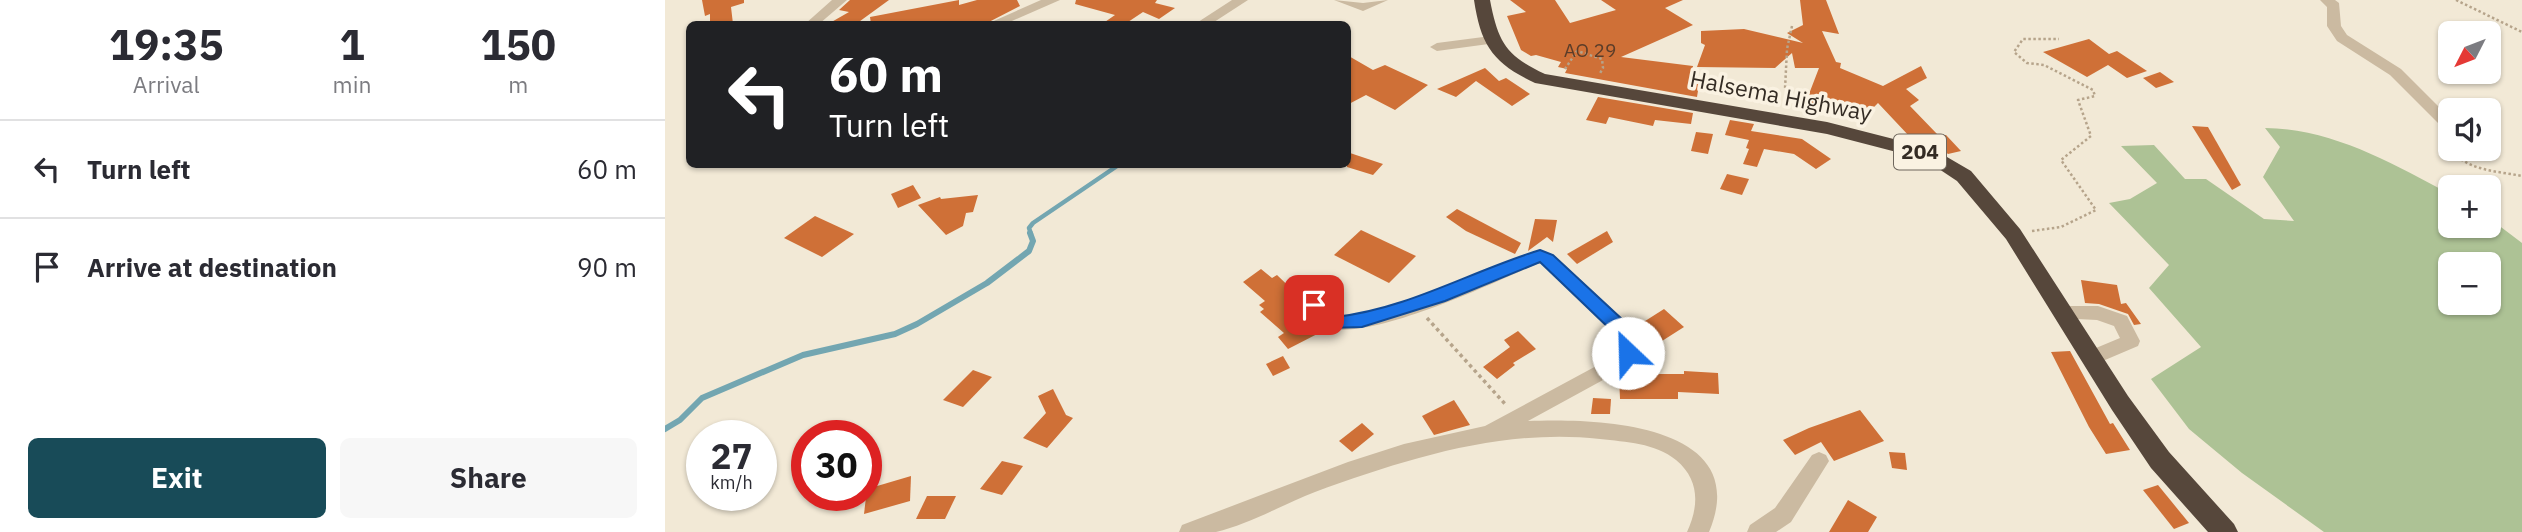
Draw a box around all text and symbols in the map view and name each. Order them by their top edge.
text: 19:35 [109,17,224,72]
text: 1 [339,17,365,72]
text: 150 [480,17,556,72]
north arrow [2438,21,2501,84]
map controls [2438,21,2501,315]
house number: AO 29 [1564,38,1616,62]
text: 60 m [829,42,943,105]
icon: left [714,49,805,140]
street label: Halsema Highway [1688,63,1875,127]
text: Arrival [133,69,200,99]
text: min [333,69,371,99]
text: m [508,69,528,99]
button: sound [2438,98,2501,161]
text: Turn left [829,104,949,146]
road number: 204 [1894,134,1946,170]
icon: left [28,150,66,188]
text: Turn left [87,152,190,186]
text: 60 m [577,152,637,186]
button: + [2438,175,2501,238]
icon: arrive [28,248,66,286]
text: Arrive at destination [87,250,337,284]
text: 90 m [577,250,637,284]
button: − [2438,252,2501,315]
pin [1284,275,1344,335]
icon: arrive [1295,286,1333,324]
position arrow [1591,316,1665,390]
speed limit sign: 30 [791,420,882,511]
text: 27 [710,433,753,479]
button: Exit [28,438,326,518]
button: Share [340,438,637,518]
text: km/h [710,471,753,494]

